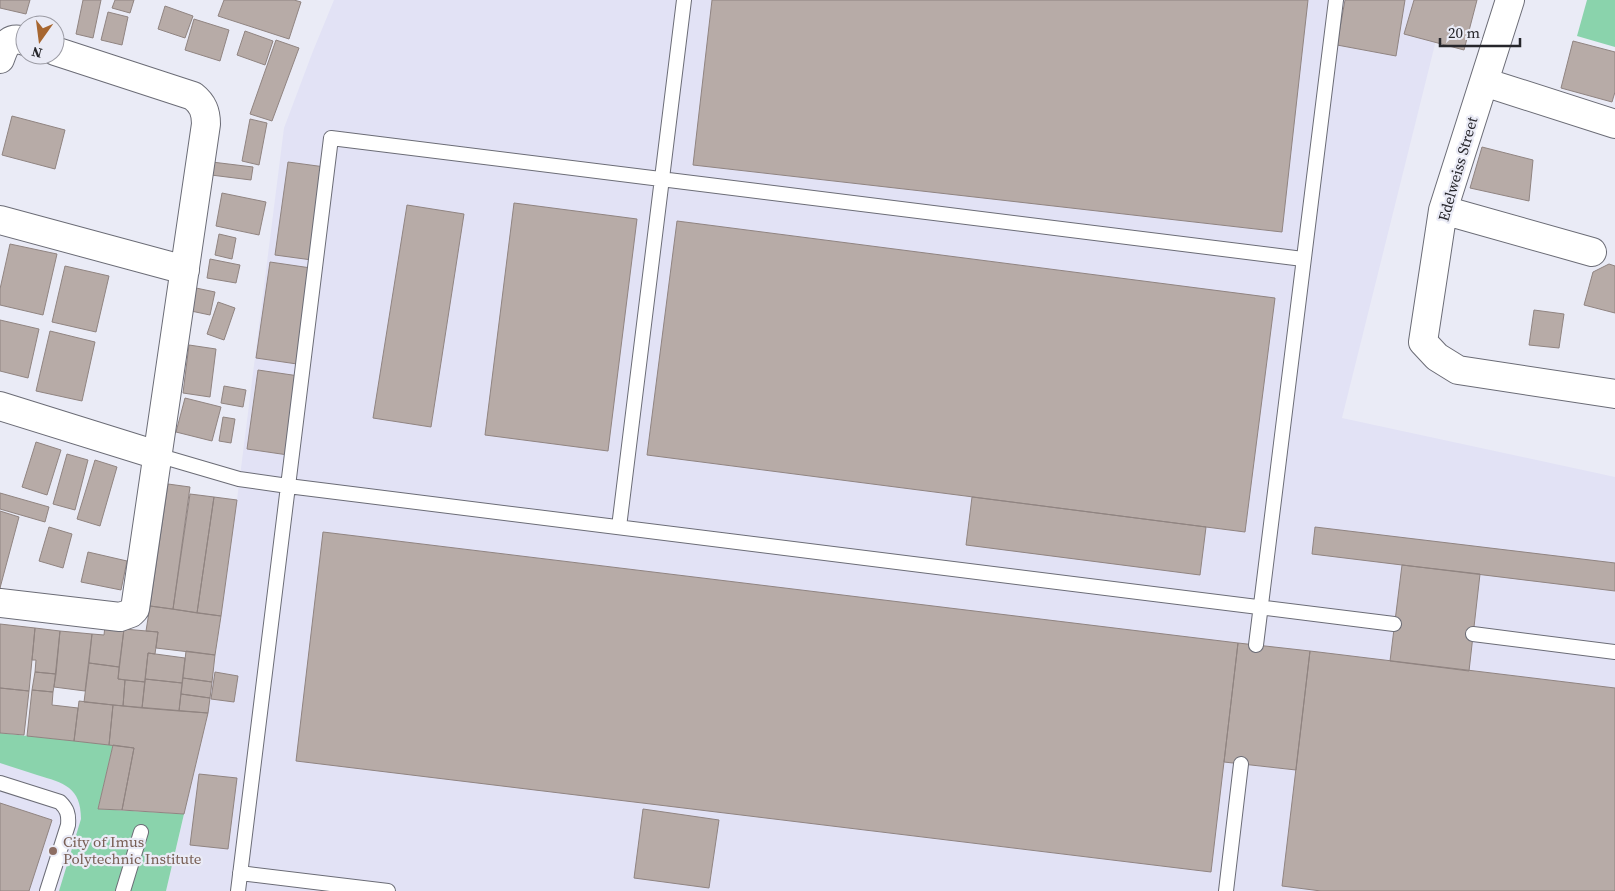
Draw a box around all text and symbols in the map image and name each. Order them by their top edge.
north arrow [15,15,65,65]
scale bar [1440,15,1520,47]
text: 20 m [1448,22,1480,43]
text: N [29,42,44,64]
street label: Edelweiss Street [1433,114,1483,224]
place label: City of Imus Polytechnic Institute [63,831,202,869]
marker: City of Imus Polytechnic Institute [47,845,59,857]

